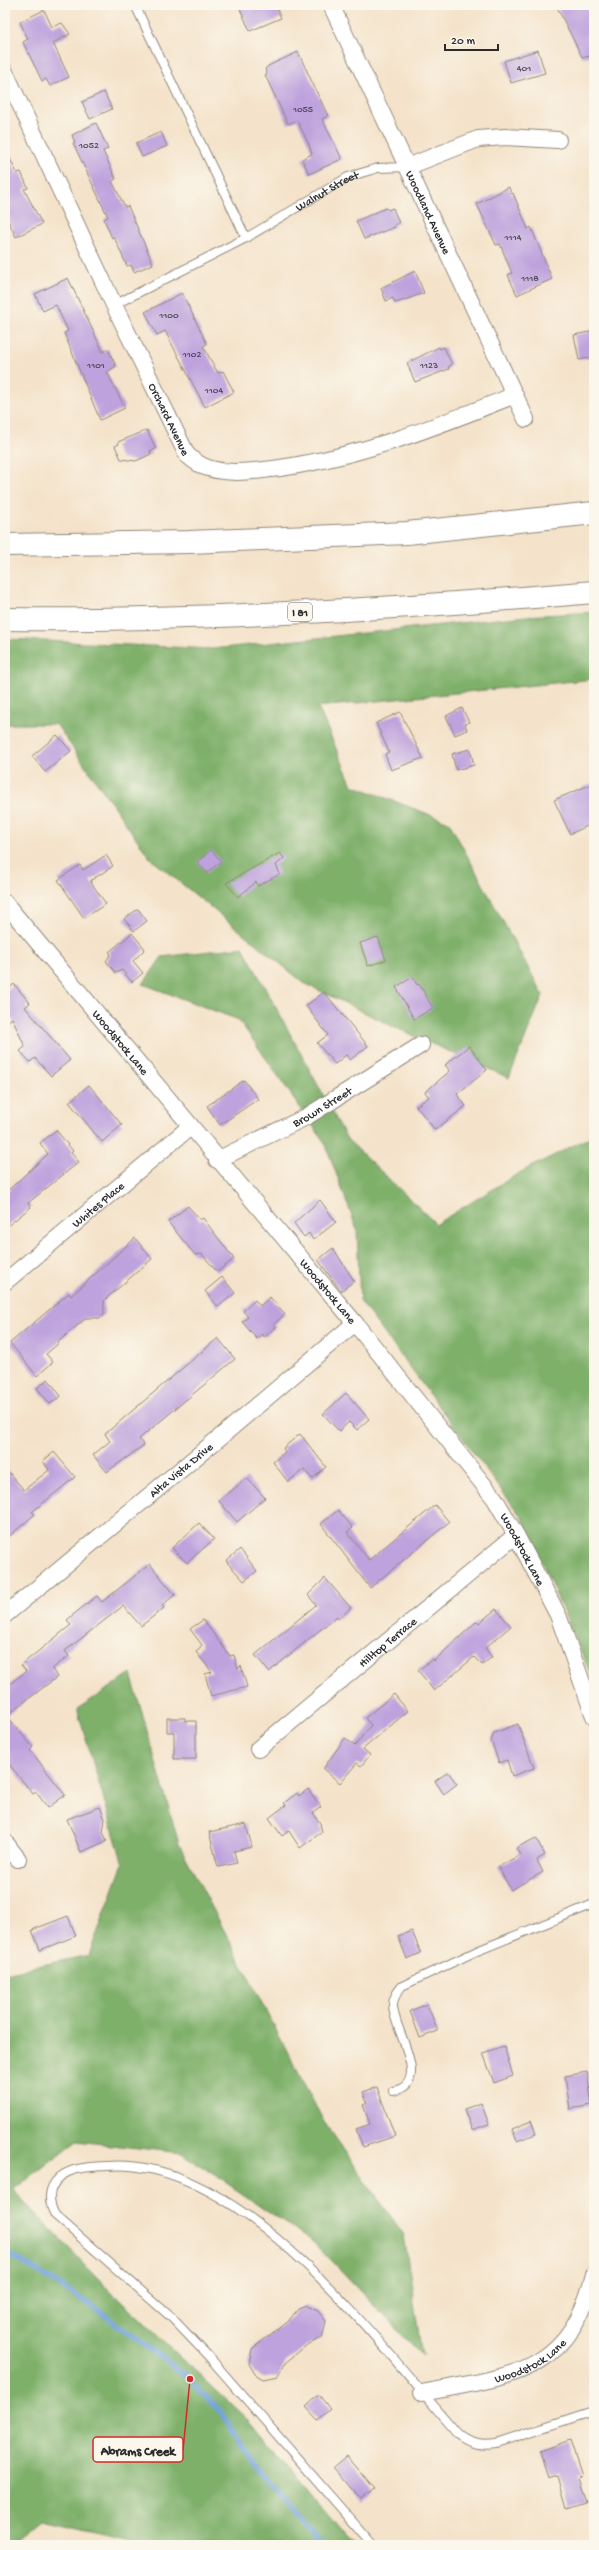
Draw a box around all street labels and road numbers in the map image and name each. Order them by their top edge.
street label: Walnut Street [294,169,362,216]
street label: Woodland Avenue [401,169,453,258]
street label: Orchard Avenue [144,381,192,459]
road number: I 81 [288,603,312,621]
street label: Woodstock Lane [88,1008,151,1079]
street label: Brown Street [290,1084,356,1132]
street label: Whites Place [70,1179,129,1232]
street label: Woodstock Lane [296,1257,358,1328]
street label: Alta Vista Drive [147,1440,217,1502]
street label: Woodstock Lane [496,1511,547,1589]
street label: Hilltop Terrace [357,1615,421,1671]
street label: Woodstock Lane [493,2336,571,2387]

